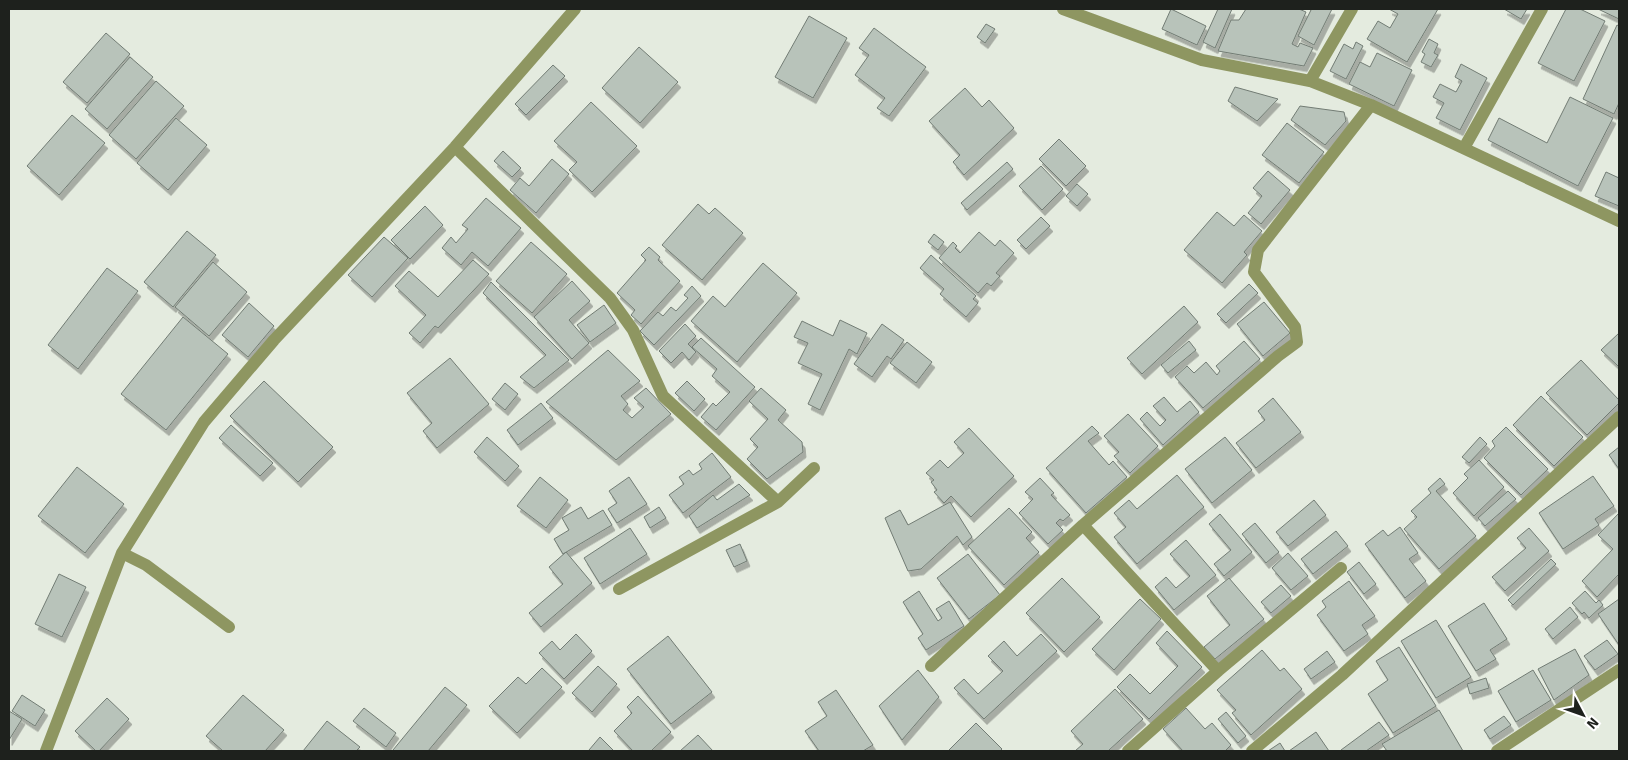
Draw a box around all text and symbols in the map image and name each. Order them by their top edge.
north arrow [1558,690,1608,740]
text: N [1583,714,1602,732]

